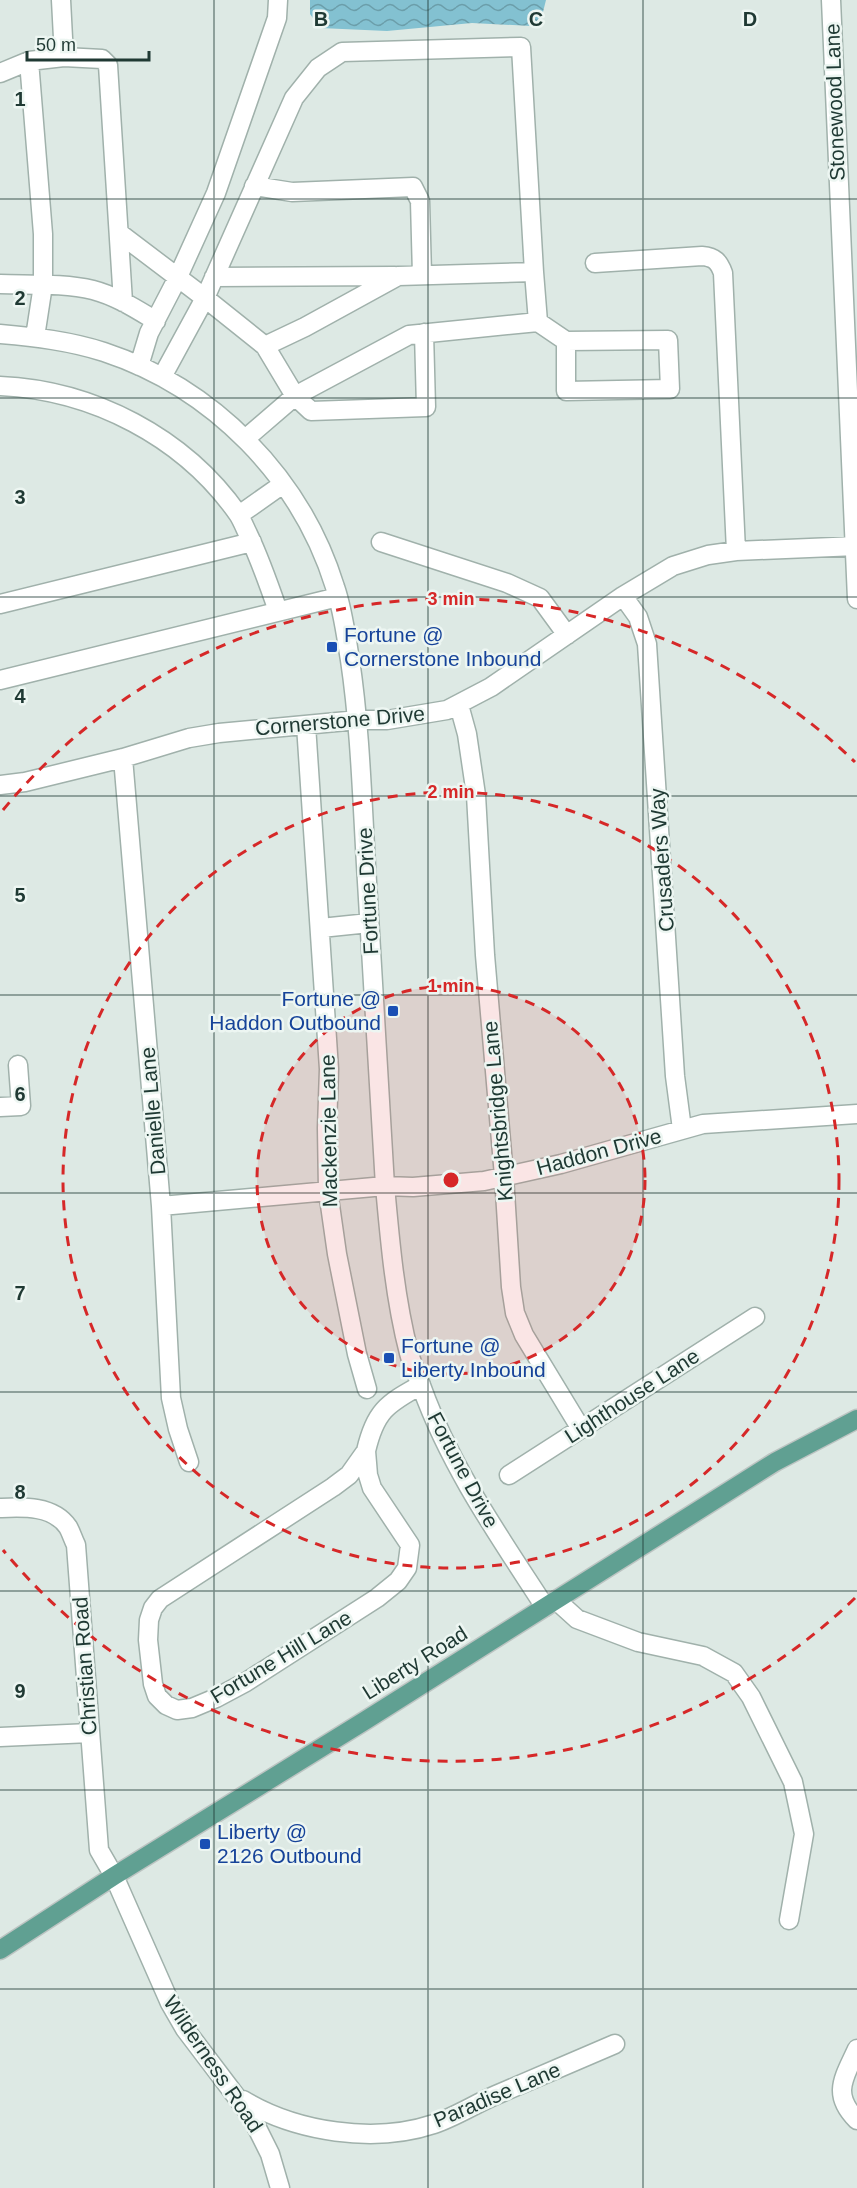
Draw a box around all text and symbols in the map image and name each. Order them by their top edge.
text: B [314,8,328,30]
text: C [529,8,543,30]
text: D [743,8,757,30]
street label: Stonewood Lane [820,23,849,181]
scale bar [27,24,148,62]
text: 50 m [36,35,76,55]
text: 1 [14,88,26,110]
text: 2 [14,287,26,309]
text: 3 [14,486,26,508]
text: 3 min [427,589,475,609]
place label: Fortune @ Cornerstone Inbound [344,623,541,670]
marker: Fortune @ Cornerstone Inbound [325,640,339,654]
text: 4 [14,685,26,707]
street label: Cornerstone Drive [254,702,426,739]
text: 2 min [427,782,475,802]
street label: Crusaders Way [645,787,678,933]
street label: Fortune Drive [353,827,382,955]
text: 5 [14,884,26,906]
text: 1 min [427,976,475,996]
place label: Fortune @ Haddon Outbound [209,987,381,1034]
marker: Fortune @ Haddon Outbound [386,1004,400,1018]
street label: Knightsbridge Lane [478,1020,517,1202]
street label: Danielle Lane [135,1046,170,1176]
street label: Mackenzie Lane [316,1054,341,1208]
text: 6 [14,1083,26,1105]
street label: Haddon Drive [534,1124,664,1179]
centre of rings [441,1170,461,1190]
text: 7 [14,1282,26,1304]
place label: Fortune @ Liberty Inbound [401,1334,546,1381]
street label: Lighthouse Lane [560,1344,703,1448]
marker: Fortune @ Liberty Inbound [382,1351,396,1365]
street label: Fortune Drive [423,1408,503,1531]
text: 8 [14,1481,26,1503]
street label: Christian Road [68,1596,101,1736]
street label: Fortune Hill Lane [206,1606,355,1708]
street label: Liberty Road [358,1621,471,1704]
text: 9 [14,1680,26,1702]
place label: Liberty @ 2126 Outbound [217,1820,362,1867]
marker: Liberty @ 2126 Outbound [198,1837,212,1851]
street label: Wilderness Road [159,1991,268,2136]
street label: Paradise Lane [430,2057,564,2132]

